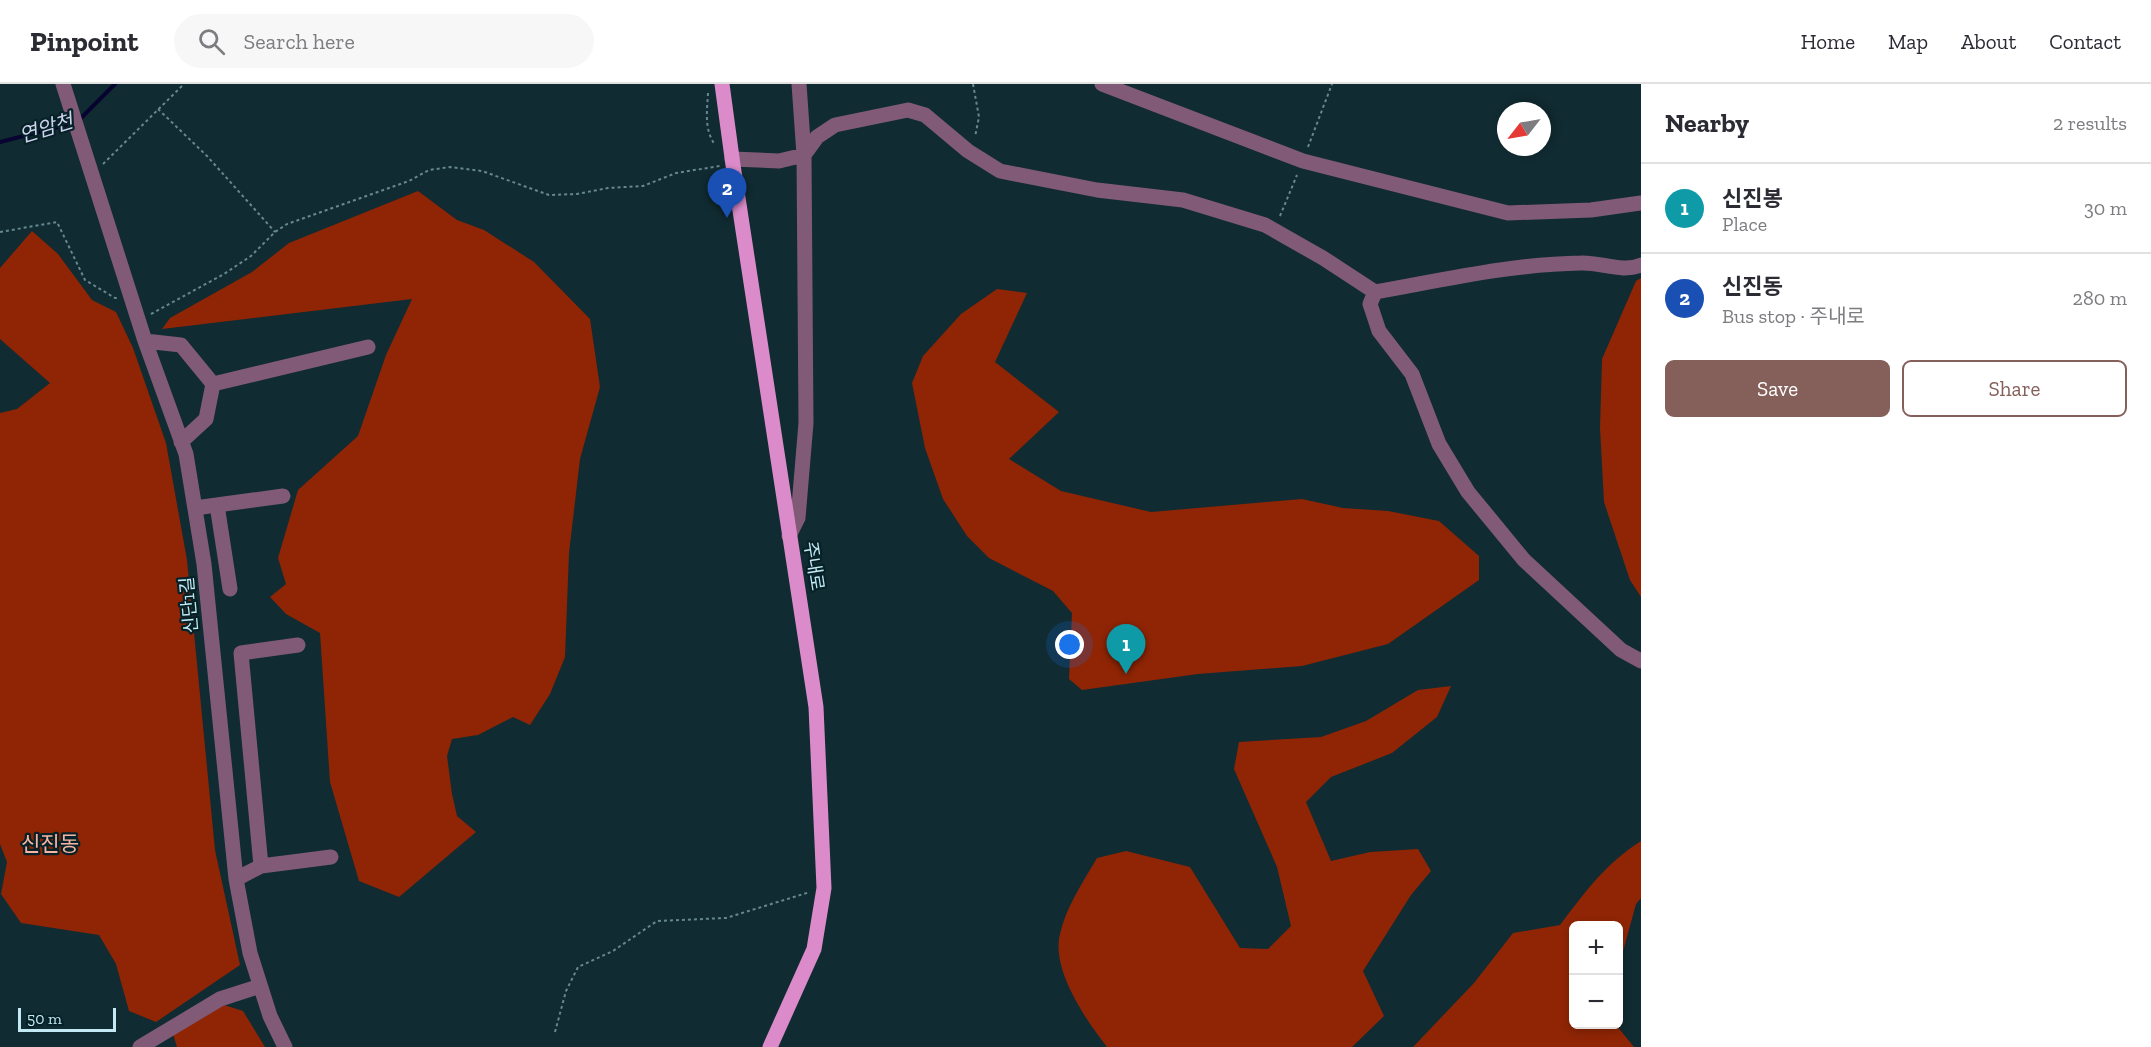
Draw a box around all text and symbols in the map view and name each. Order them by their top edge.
search box [174,14,594,68]
text: Pinpoint [30,25,138,58]
icon: search [195,25,228,58]
text: Search here [243,28,355,55]
text: Home [1801,29,1855,54]
text: Map [1888,29,1928,54]
text: About [1961,29,2016,54]
text: Contact [2049,29,2121,54]
north arrow [1497,102,1551,156]
text: Nearby [1665,107,1749,139]
water label: 연암천 [16,108,78,148]
text: 2 results [2053,111,2127,135]
pin: 2 [708,168,746,218]
text: 신진봉 [1722,185,1783,212]
text: 1 [1680,196,1689,220]
text: 30 m [2084,196,2127,220]
text: Place [1722,212,1767,236]
text: 신진동 [1722,273,1783,300]
text: 2 [1679,286,1690,310]
text: 280 m [2073,286,2127,310]
text: Bus stop · 주내로 [1722,304,1865,328]
button: Save [1665,360,1890,417]
button: Share [1902,360,2127,417]
street label: 주내로 [799,540,829,592]
street label: 신단1길 [176,576,202,634]
pin: 1 [1106,624,1146,674]
your location [1055,630,1084,659]
district label: 신진동 [21,831,79,856]
map controls [1569,921,1623,1029]
button: + [1569,921,1623,975]
button: − [1569,975,1623,1029]
scale bar [18,1005,116,1032]
text: 50 m [27,1009,62,1028]

